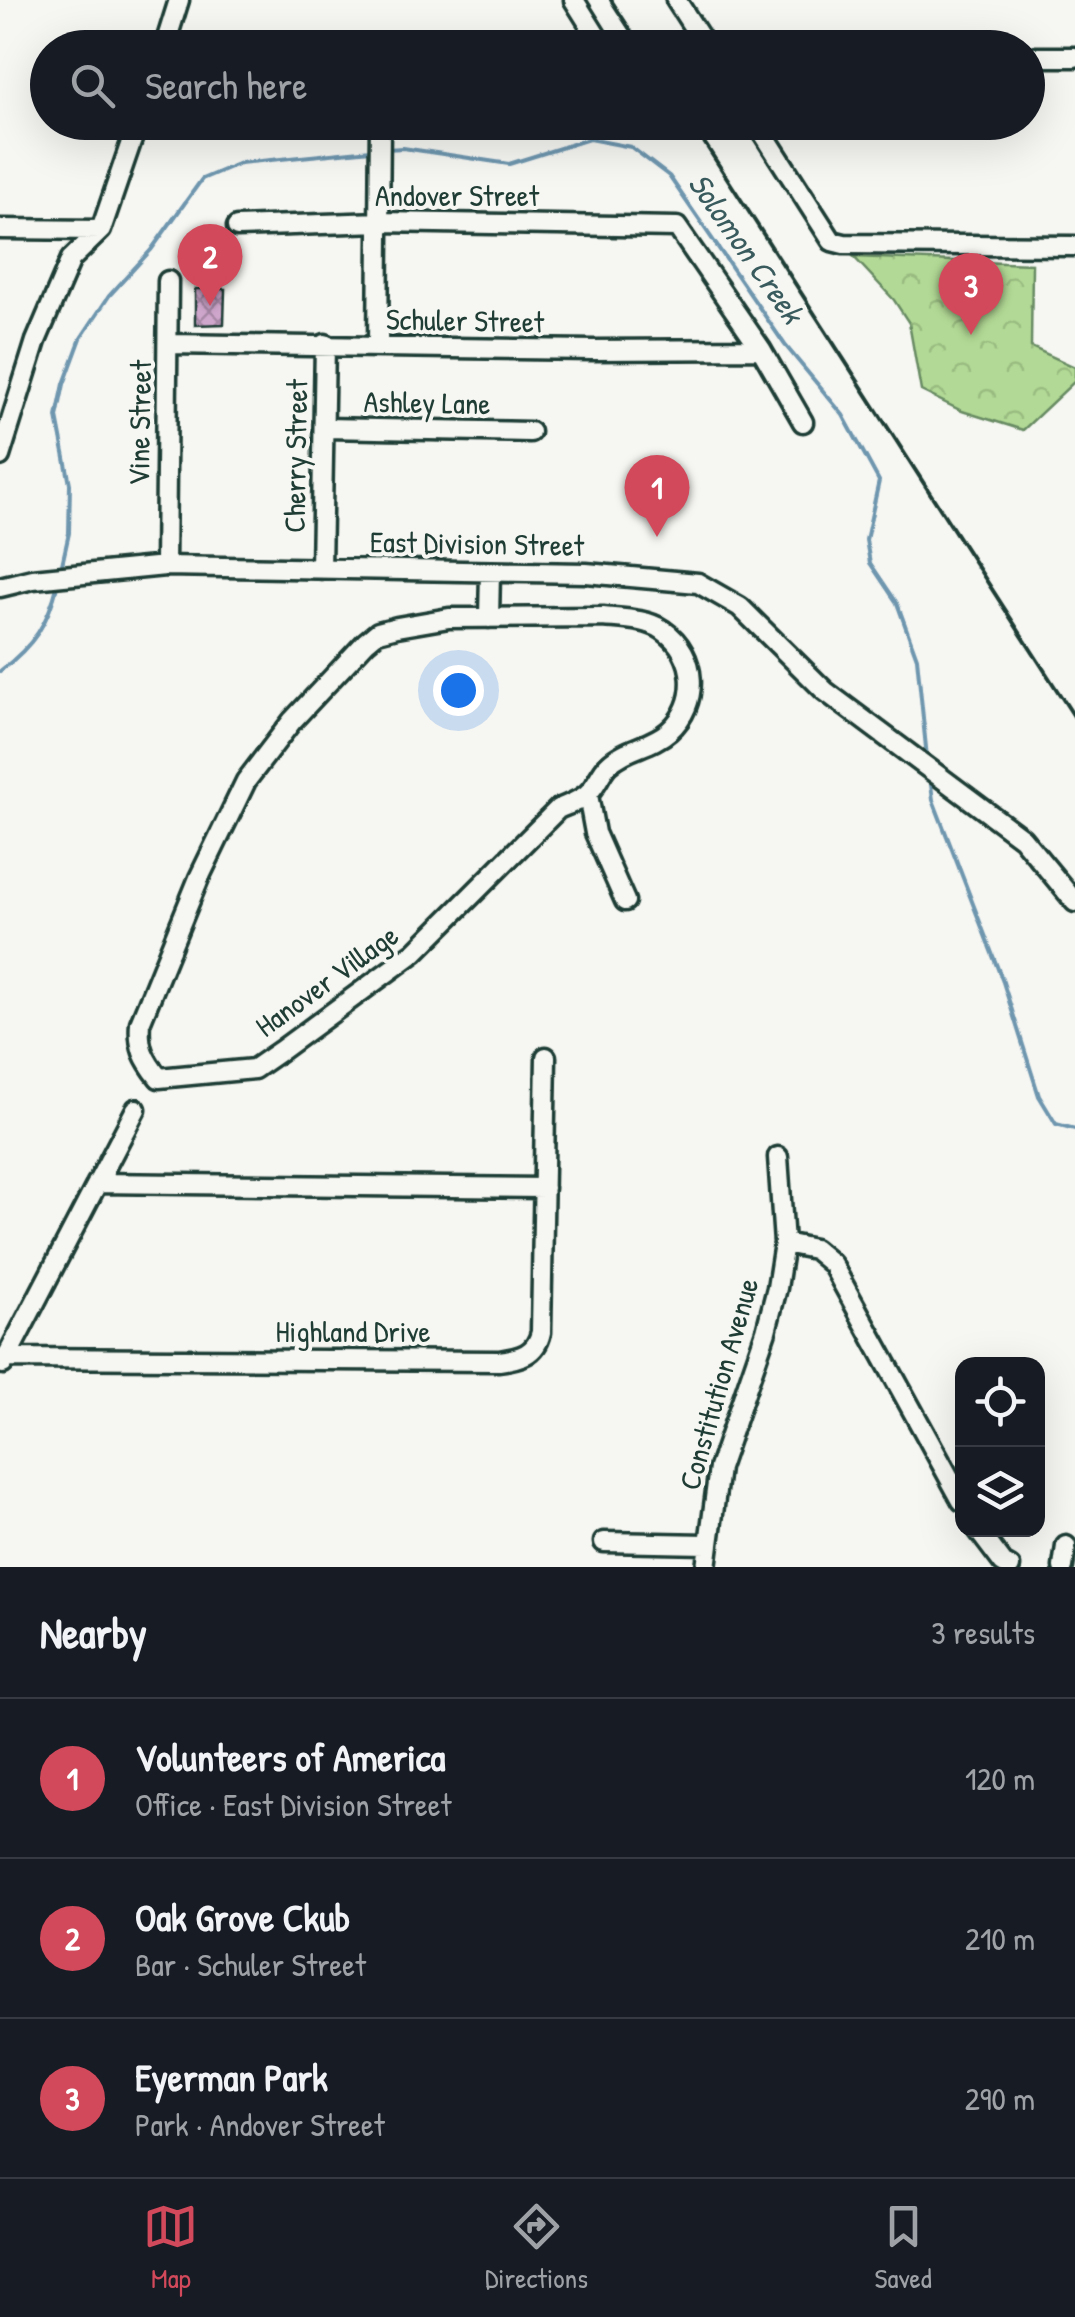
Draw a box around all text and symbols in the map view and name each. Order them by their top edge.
search box [30,30,1045,140]
icon: search [65,58,120,113]
text: Search here [145,59,307,111]
water label: Solomon Creek [679,164,816,334]
street label: Andover Street [375,175,540,215]
pin: 2 [178,224,242,306]
pin: 3 [938,252,1004,335]
street label: Schuler Street [386,299,545,341]
street label: Vine Street [118,359,160,486]
street label: Cherry Street [274,378,316,533]
street label: Ashley Lane [363,381,491,423]
pin: 1 [624,454,690,537]
street label: East Division Street [370,521,585,565]
your location [433,665,484,716]
street label: Hanover Village [247,915,406,1046]
street label: Constitution Avenue [669,1273,767,1494]
street label: Highland Drive [275,1311,431,1351]
map controls [955,1357,1045,1537]
button: locate [955,1357,1045,1447]
button: layers [955,1447,1045,1537]
text: Nearby [40,1604,147,1661]
text: 3 results [931,1611,1035,1654]
text: Volunteers of America [135,1731,445,1783]
text: 1 [67,1757,78,1800]
text: 120 m [965,1757,1035,1800]
text: Office · East Division Street [135,1783,451,1826]
text: Oak Grove Ckub [135,1891,350,1943]
text: 2 [65,1917,80,1960]
text: 210 m [965,1917,1035,1960]
text: Bar · Schuler Street [135,1943,366,1986]
text: Eyerman Park [135,2051,328,2103]
text: 3 [65,2077,80,2120]
text: 290 m [965,2077,1035,2120]
text: Park · Andover Street [135,2103,385,2146]
tab: Map [143,2199,198,2297]
tab: Directions [485,2199,588,2297]
tab: Saved [875,2199,932,2297]

